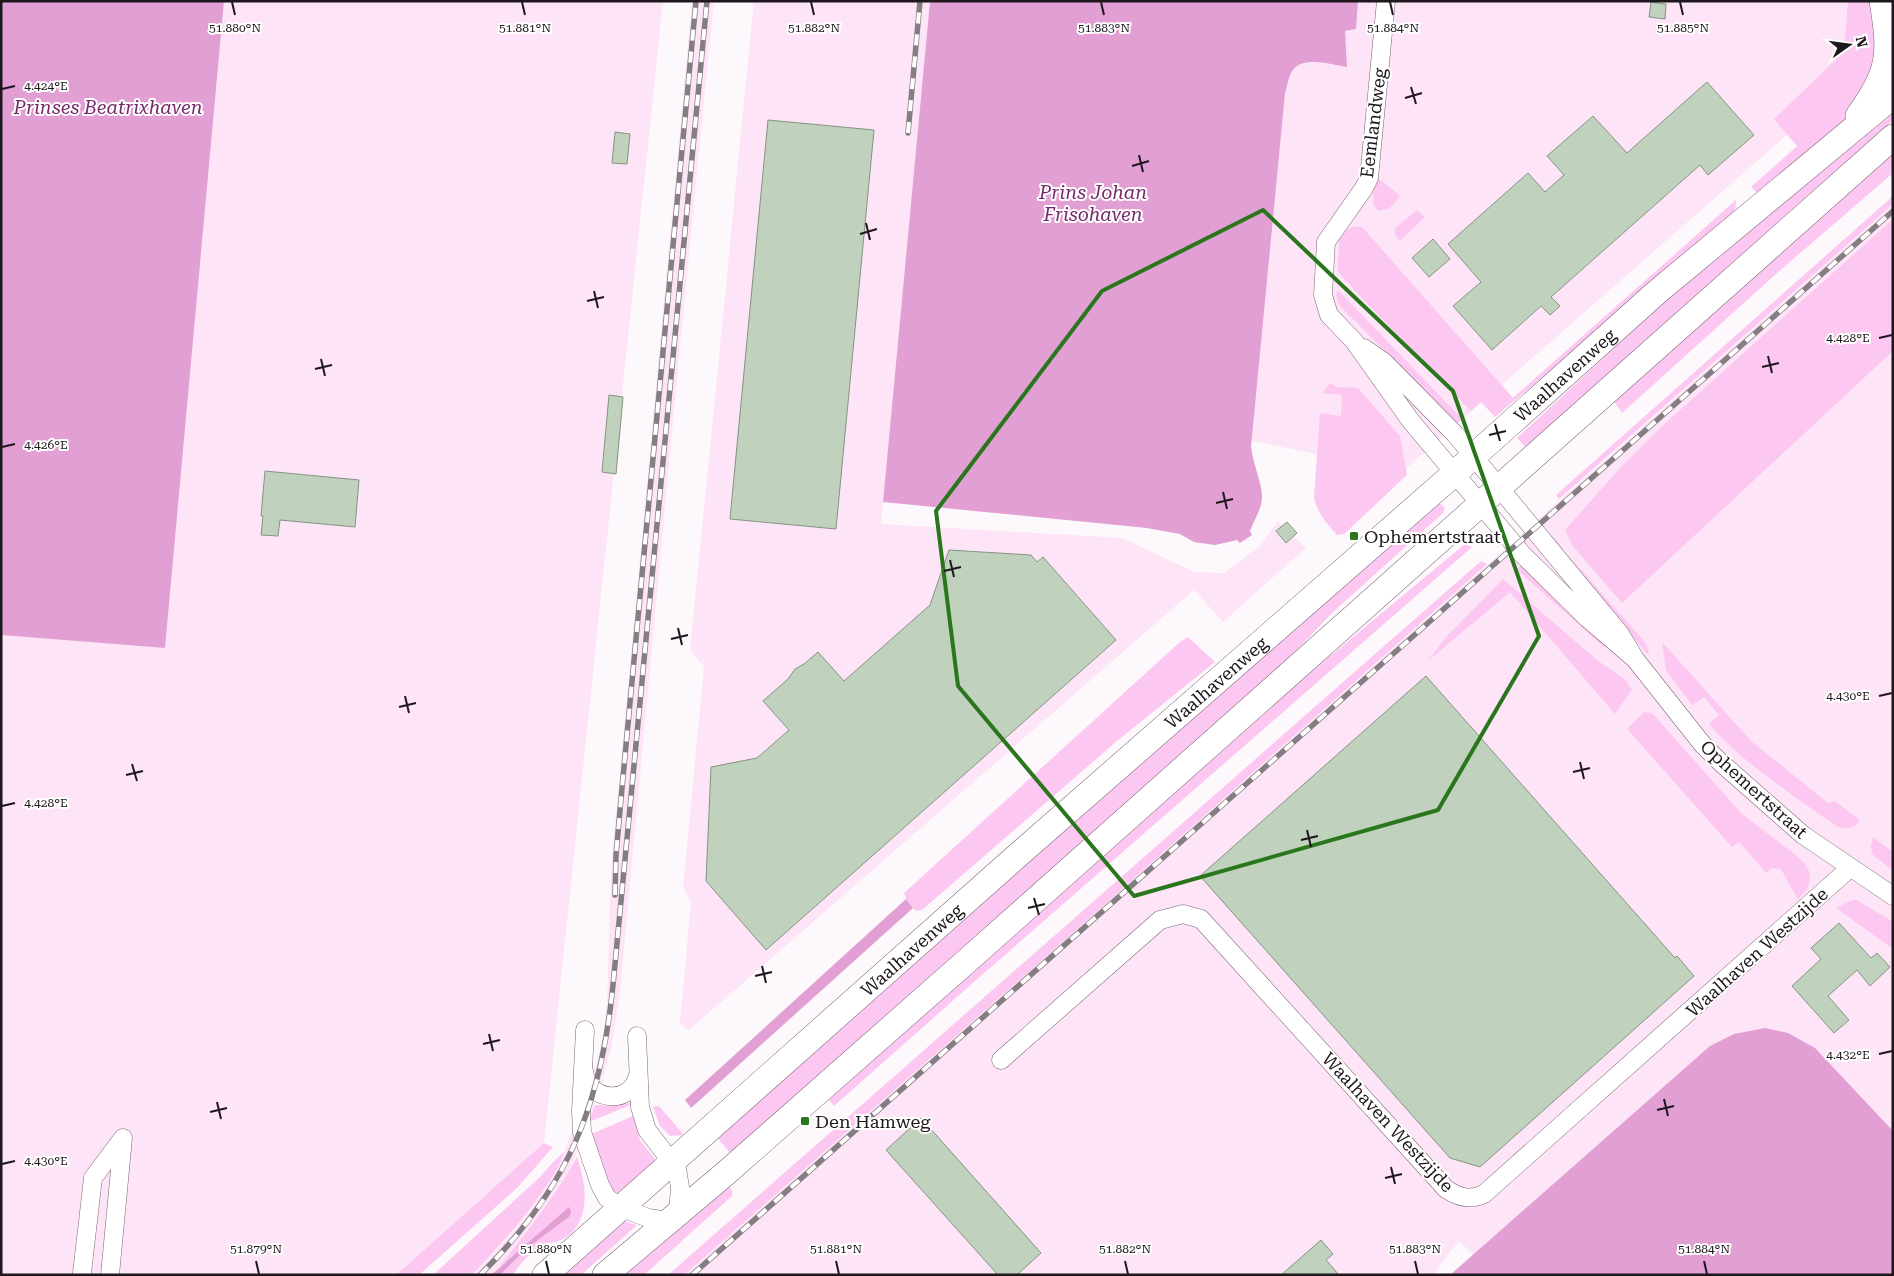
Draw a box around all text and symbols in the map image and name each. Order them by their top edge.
north arrow [1824,20,1874,70]
text: 51.880°N [209,21,261,35]
text: 51.881°N [499,21,551,35]
text: 51.882°N [788,21,840,35]
text: 51.883°N [1078,21,1130,35]
text: 51.884°N [1367,21,1419,35]
text: 51.885°N [1657,21,1709,35]
text: N [1853,35,1871,49]
street label: Eemlandweg [1356,66,1390,179]
text: 4.424°E [24,79,68,93]
water label: Prinses Beatrixhaven [13,96,203,119]
water label: Prins Johan Frisohaven [1038,181,1147,226]
street label: Waalhavenweg [1509,323,1620,426]
text: 4.428°E [1826,331,1870,345]
text: 4.426°E [24,438,68,452]
place label: Ophemertstraat [1364,526,1501,547]
marker: Ophemertstraat [1348,530,1360,542]
street label: Waalhavenweg [1160,631,1272,733]
text: 4.430°E [1826,689,1870,703]
street label: Ophemertstraat [1696,735,1812,843]
text: 4.428°E [24,796,68,810]
street label: Waalhaven Westzijde [1682,883,1832,1021]
street label: Waalhavenweg [856,898,967,1000]
street label: Waalhaven Westzijde [1318,1048,1458,1196]
text: 4.432°E [1826,1048,1870,1062]
place label: Den Hamweg [815,1111,931,1132]
marker: Den Hamweg [799,1115,811,1127]
text: 4.430°E [24,1154,68,1168]
text: 51.879°N [230,1242,282,1256]
text: 51.880°N [520,1242,572,1256]
text: 51.881°N [810,1242,862,1256]
text: 51.882°N [1099,1242,1151,1256]
text: 51.883°N [1389,1242,1441,1256]
text: 51.884°N [1678,1242,1730,1256]

